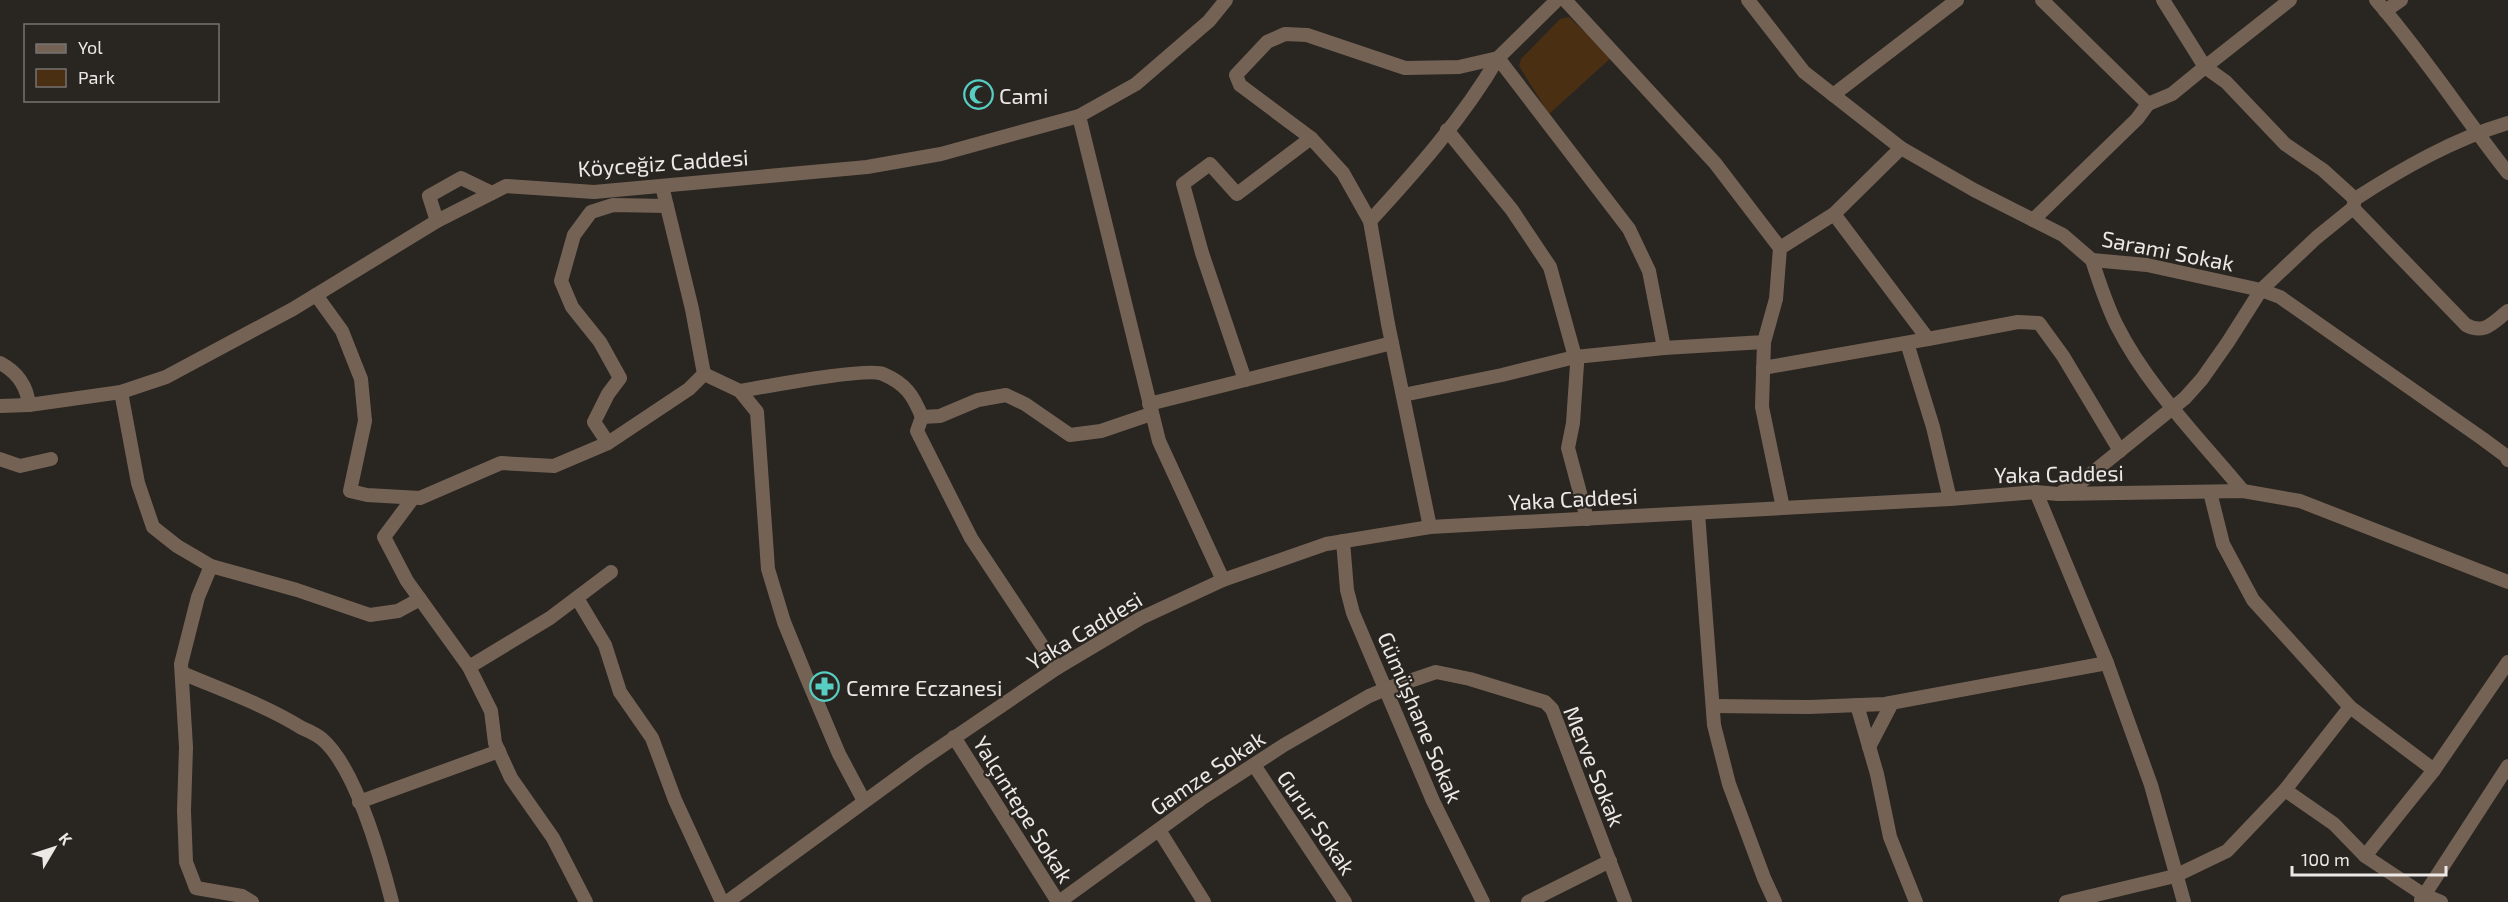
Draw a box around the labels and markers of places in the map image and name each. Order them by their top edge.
mosque icon: Cami [962,79,994,111]
place label: Cami [999,82,1048,108]
pharmacy icon: Cemre Eczanesi [809,671,841,703]
place label: Cemre Eczanesi [846,674,1003,700]

